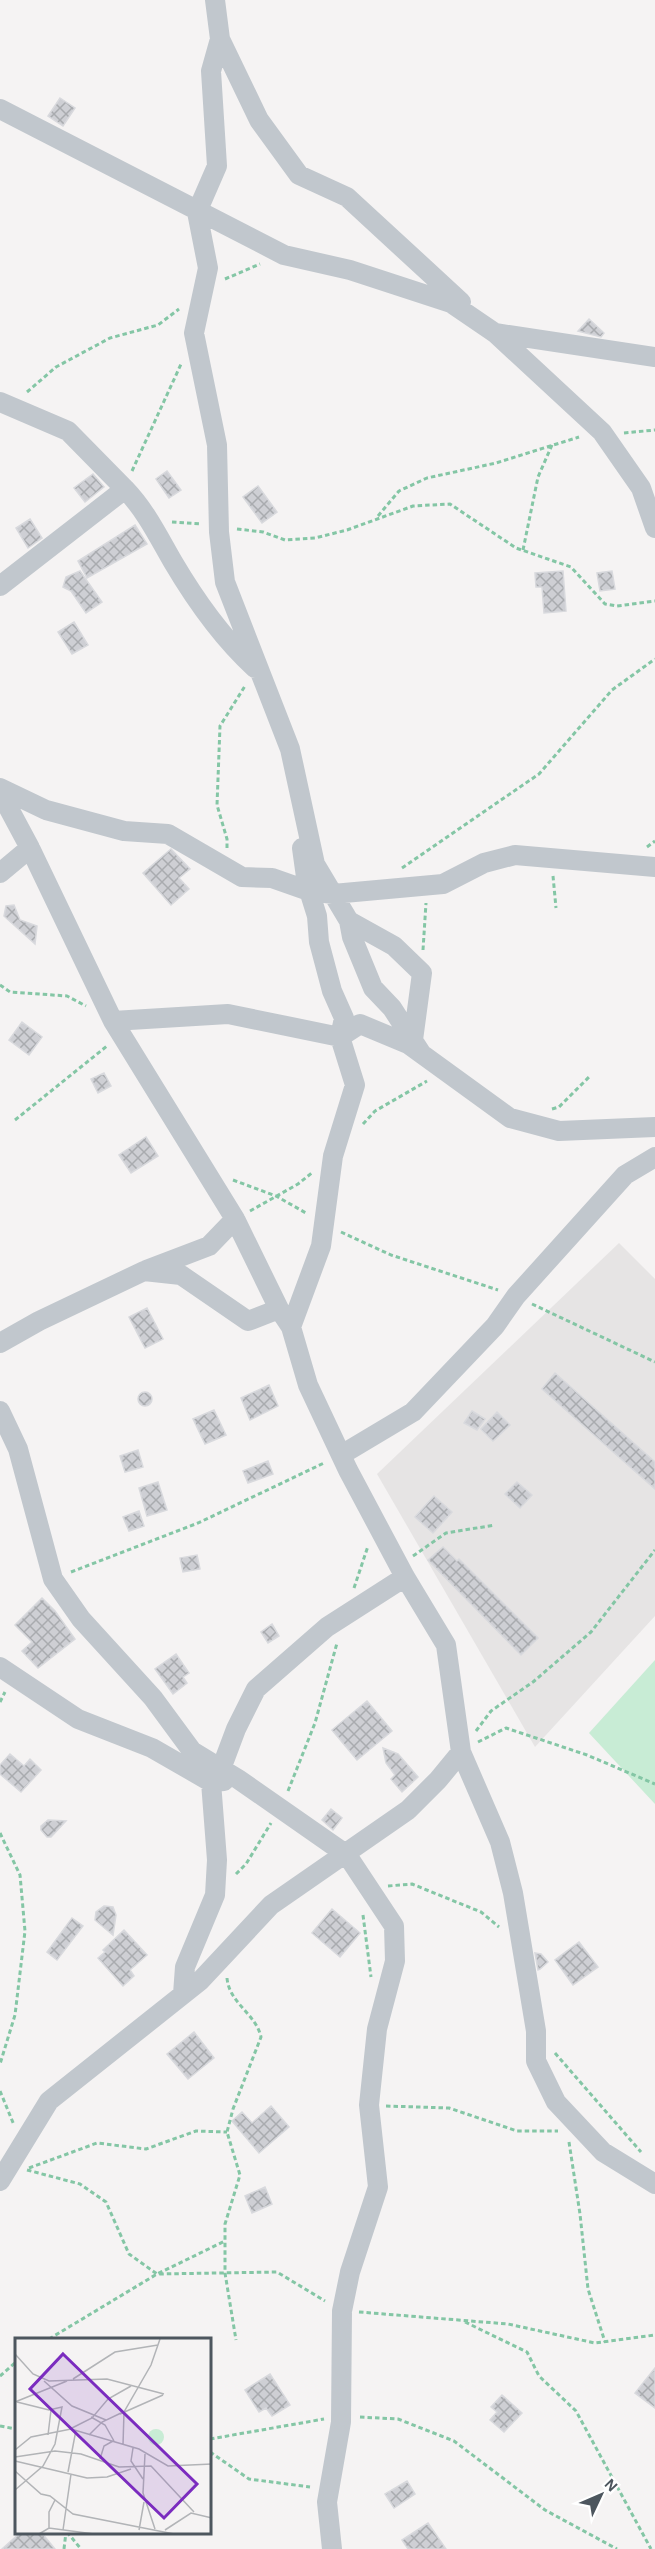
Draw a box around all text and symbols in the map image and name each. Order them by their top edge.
inset map [15,2338,212,2534]
north arrow [571,2465,631,2525]
text: N [601,2476,621,2495]

